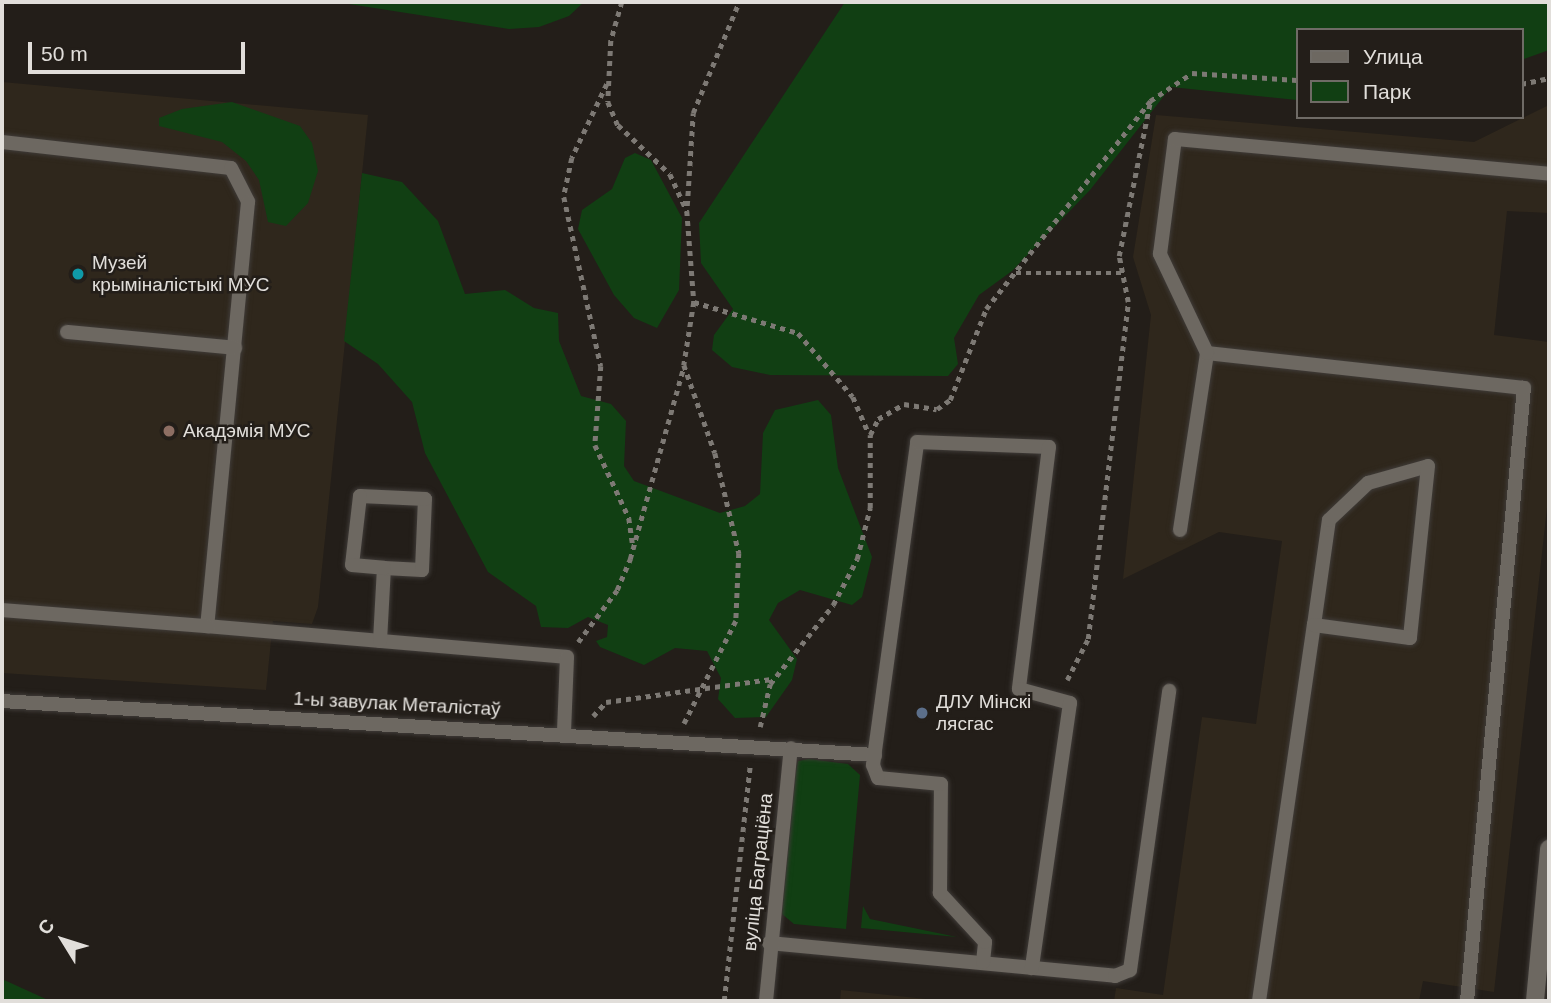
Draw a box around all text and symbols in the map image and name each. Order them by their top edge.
scale bar [32,28,248,72]
legend [1296,28,1523,119]
text: 50 m [41,42,88,65]
text: Улица [1363,45,1423,68]
text: Парк [1363,80,1411,103]
place label: Музей крыміналістыкі МУС [92,252,269,296]
marker: Музей крыміналістыкі МУС [70,266,86,282]
place label: Акадэмія МУС [183,420,310,442]
marker: Акадэмія МУС [161,423,177,439]
street label: 1-ы завулак Металістаў [293,687,501,721]
place label: ДЛУ Мінскі лясгас [936,691,1031,735]
marker: ДЛУ Мінскі лясгас [914,705,930,721]
street label: вуліца Баграціёна [738,792,778,952]
north arrow [28,905,98,975]
text: С [34,915,59,939]

